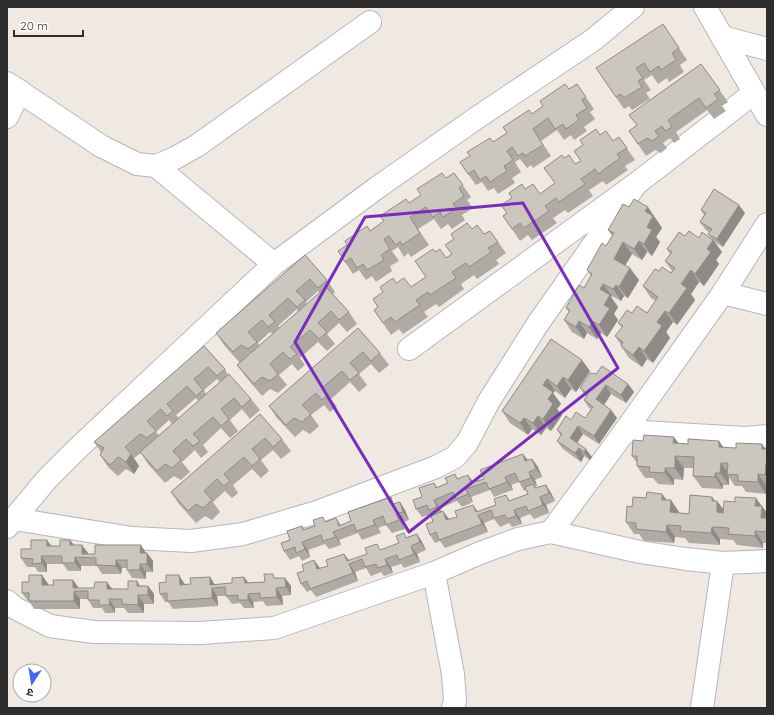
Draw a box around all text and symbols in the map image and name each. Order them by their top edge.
scale bar [14,12,83,38]
text: 20 m [20,18,48,33]
north arrow [12,663,52,703]
text: उ [25,685,35,700]

